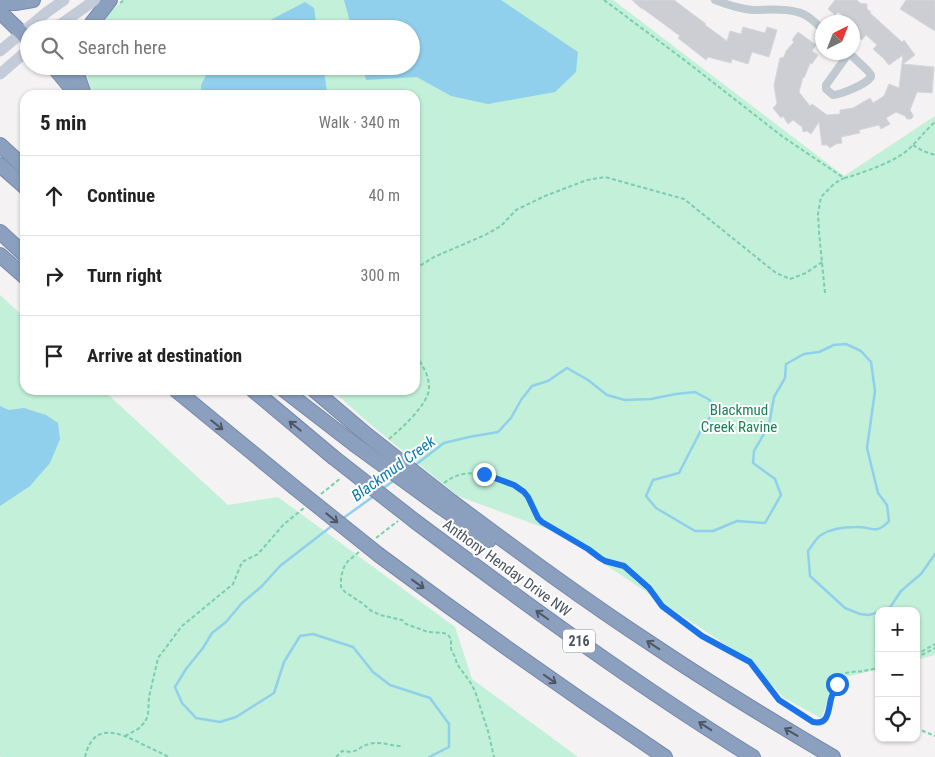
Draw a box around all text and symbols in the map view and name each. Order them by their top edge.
north arrow [815,15,860,60]
search box [20,20,420,75]
icon: search [38,34,66,62]
text: Search here [78,36,166,59]
text: 5 min [40,111,87,135]
text: Walk · 340 m [319,113,400,132]
icon: ahead [40,182,68,210]
text: Continue [87,184,155,207]
text: 40 m [368,186,400,205]
icon: right [40,262,68,290]
text: Turn right [87,264,162,287]
text: 300 m [361,266,400,285]
icon: arrive [40,342,68,370]
text: Arrive at destination [87,344,242,367]
park label: Blackmud Creek Ravine [701,401,777,436]
one-way arrow [211,419,224,430]
one-way arrow [289,420,302,431]
water label: Blackmud Creek [348,431,440,505]
route end [473,463,496,486]
one-way arrow [325,512,338,523]
street label: Anthony Henday Drive NW [439,515,575,621]
one-way arrow [411,579,425,589]
map controls [875,607,920,742]
button: + [875,607,920,652]
one-way arrow [535,610,549,620]
road number: 216 [563,630,595,652]
one-way arrow [647,640,661,650]
button: − [875,652,920,697]
route start [826,673,849,696]
one-way arrow [543,674,557,684]
button: locate [875,697,920,742]
one-way arrow [699,721,713,731]
one-way arrow [785,726,799,736]

